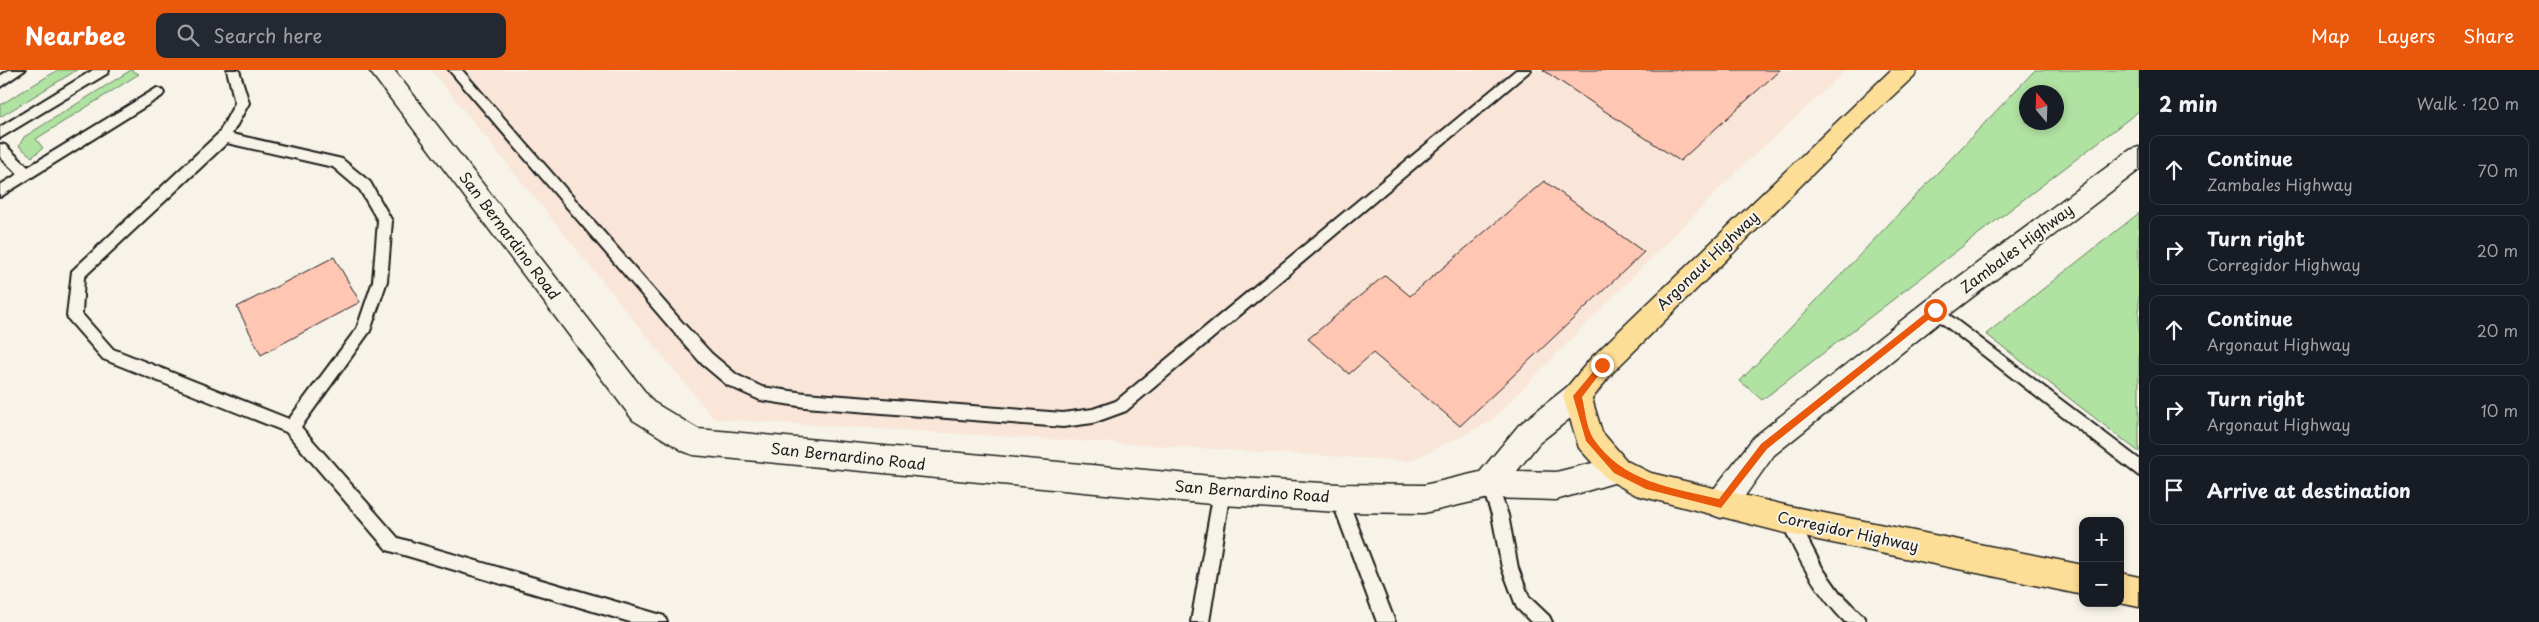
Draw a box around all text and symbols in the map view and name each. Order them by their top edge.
search box [156,13,506,58]
text: Nearbee [25,17,126,53]
icon: search [174,21,202,49]
text: Search here [214,21,322,49]
text: Map [2311,22,2350,49]
text: Layers [2378,22,2435,49]
text: Share [2463,22,2514,49]
north arrow [2019,85,2064,130]
text: 2 min [2159,87,2218,119]
text: Walk · 120 m [2417,91,2519,115]
text: Continue [2207,144,2293,172]
icon: ahead [2160,156,2188,184]
text: 70 m [2478,158,2518,182]
street label: San Bernardino Road [454,166,566,304]
text: Zambales Highway [2207,172,2352,196]
street label: Zambales Highway [1955,198,2077,298]
street label: Argonaut Highway [1651,205,1763,315]
text: Turn right [2207,224,2305,252]
icon: right [2160,236,2188,264]
text: 20 m [2477,238,2518,262]
text: Corregidor Highway [2207,252,2360,276]
route start [1924,299,1947,322]
text: Continue [2207,304,2293,332]
icon: ahead [2160,316,2188,344]
text: 20 m [2477,318,2518,342]
text: Argonaut Highway [2207,332,2351,356]
route end [1591,354,1614,377]
text: Turn right [2207,384,2305,412]
icon: right [2160,396,2188,424]
text: 10 m [2481,398,2518,422]
text: Argonaut Highway [2207,412,2351,436]
street label: San Bernardino Road [770,436,927,475]
street label: San Bernardino Road [1174,474,1330,507]
icon: arrive [2160,476,2188,504]
text: Arrive at destination [2207,476,2411,504]
street label: Corregidor Highway [1776,504,1921,557]
map controls [2079,517,2124,607]
button: + [2079,517,2124,562]
button: − [2079,562,2124,607]

